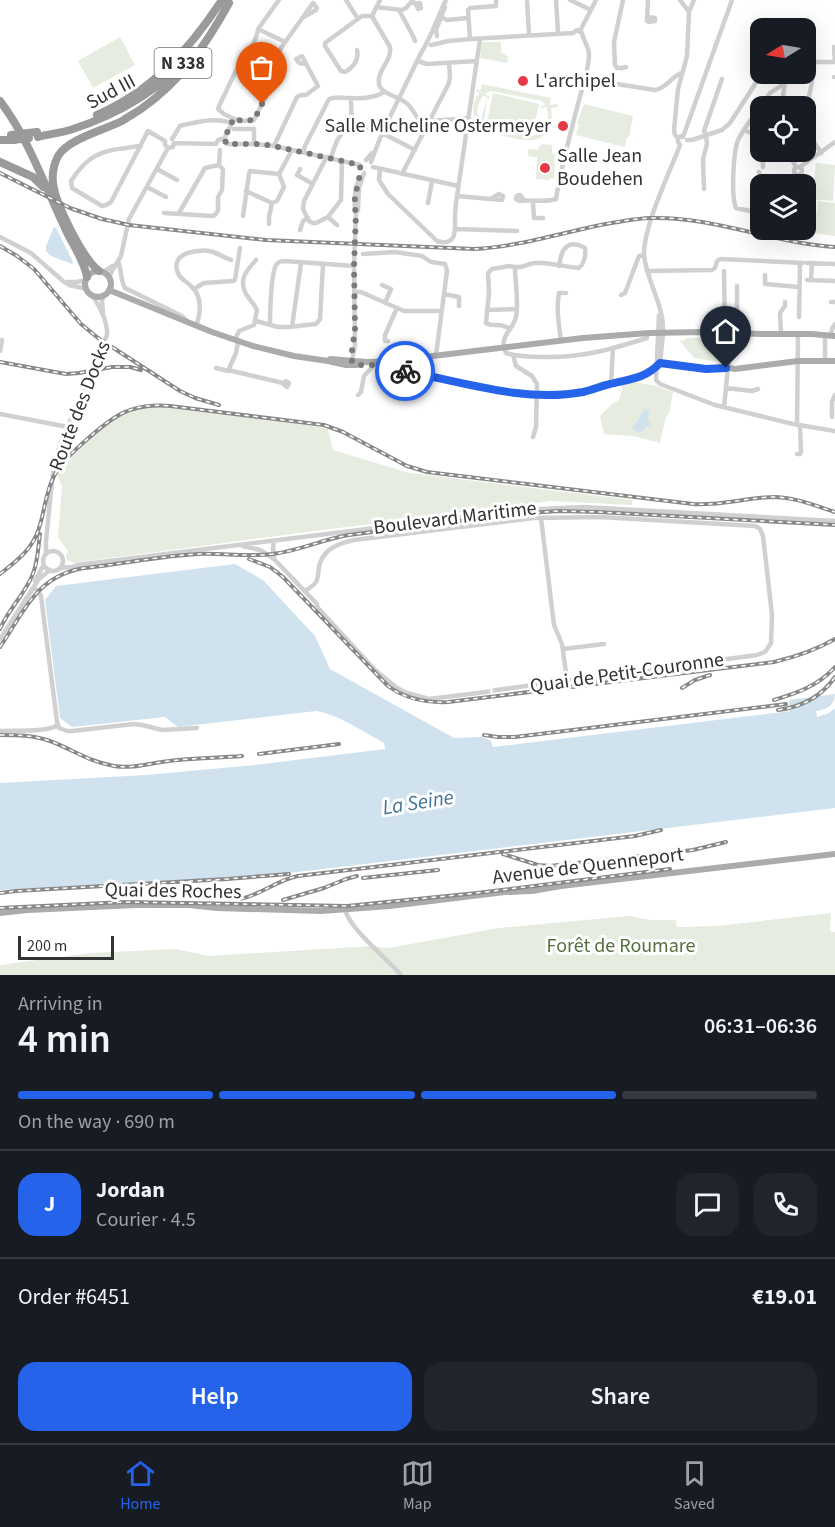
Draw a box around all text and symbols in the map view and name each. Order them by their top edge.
north arrow [750,18,816,84]
map controls [750,18,816,240]
pin [236,42,287,104]
road number: N 338 [154,48,212,78]
icon: bag [245,51,278,84]
street label: Sud III [81,67,141,117]
place label: L'archipel [535,67,616,95]
marker: L'archipel [516,74,530,88]
button: locate [750,96,816,162]
place label: Salle Micheline Ostermeyer [325,112,551,140]
marker: Salle Micheline Ostermeyer [556,119,570,133]
place label: Salle Jean Boudehen [557,142,643,193]
marker: Salle Jean Boudehen [538,161,552,175]
button: layers [750,174,816,240]
pin [700,306,751,368]
icon: home [709,315,742,348]
street label: Route des Docks [42,337,118,475]
courier [375,341,435,401]
icon: bike [389,355,422,388]
street label: Boulevard Maritime [372,494,538,542]
street label: Quai de Petit-Couronne [528,646,726,700]
water label: La Seine [380,782,456,822]
street label: Avenue de Quenneport [491,840,685,892]
street label: Quai des Roches [104,876,242,906]
park label: Forêt de Roumare [547,932,696,960]
scale bar [18,933,114,960]
text: 200 m [27,935,67,957]
text: Arriving in [18,990,103,1018]
text: 06:31–06:36 [704,1010,817,1042]
text: 4 min [18,1012,111,1068]
text: On the way · 690 m [18,1108,175,1136]
button: chat [676,1173,739,1236]
button: phone [754,1173,817,1236]
text: Jordan [96,1174,165,1206]
text: J [44,1188,55,1220]
text: Courier · 4.5 [96,1206,196,1234]
text: Order #6451 [18,1281,130,1313]
text: €19.01 [752,1281,817,1313]
button: Help [18,1362,412,1431]
button: Share [424,1362,817,1431]
tab: Home [120,1457,160,1515]
tab: Map [401,1457,434,1515]
tab: Saved [674,1457,715,1515]

